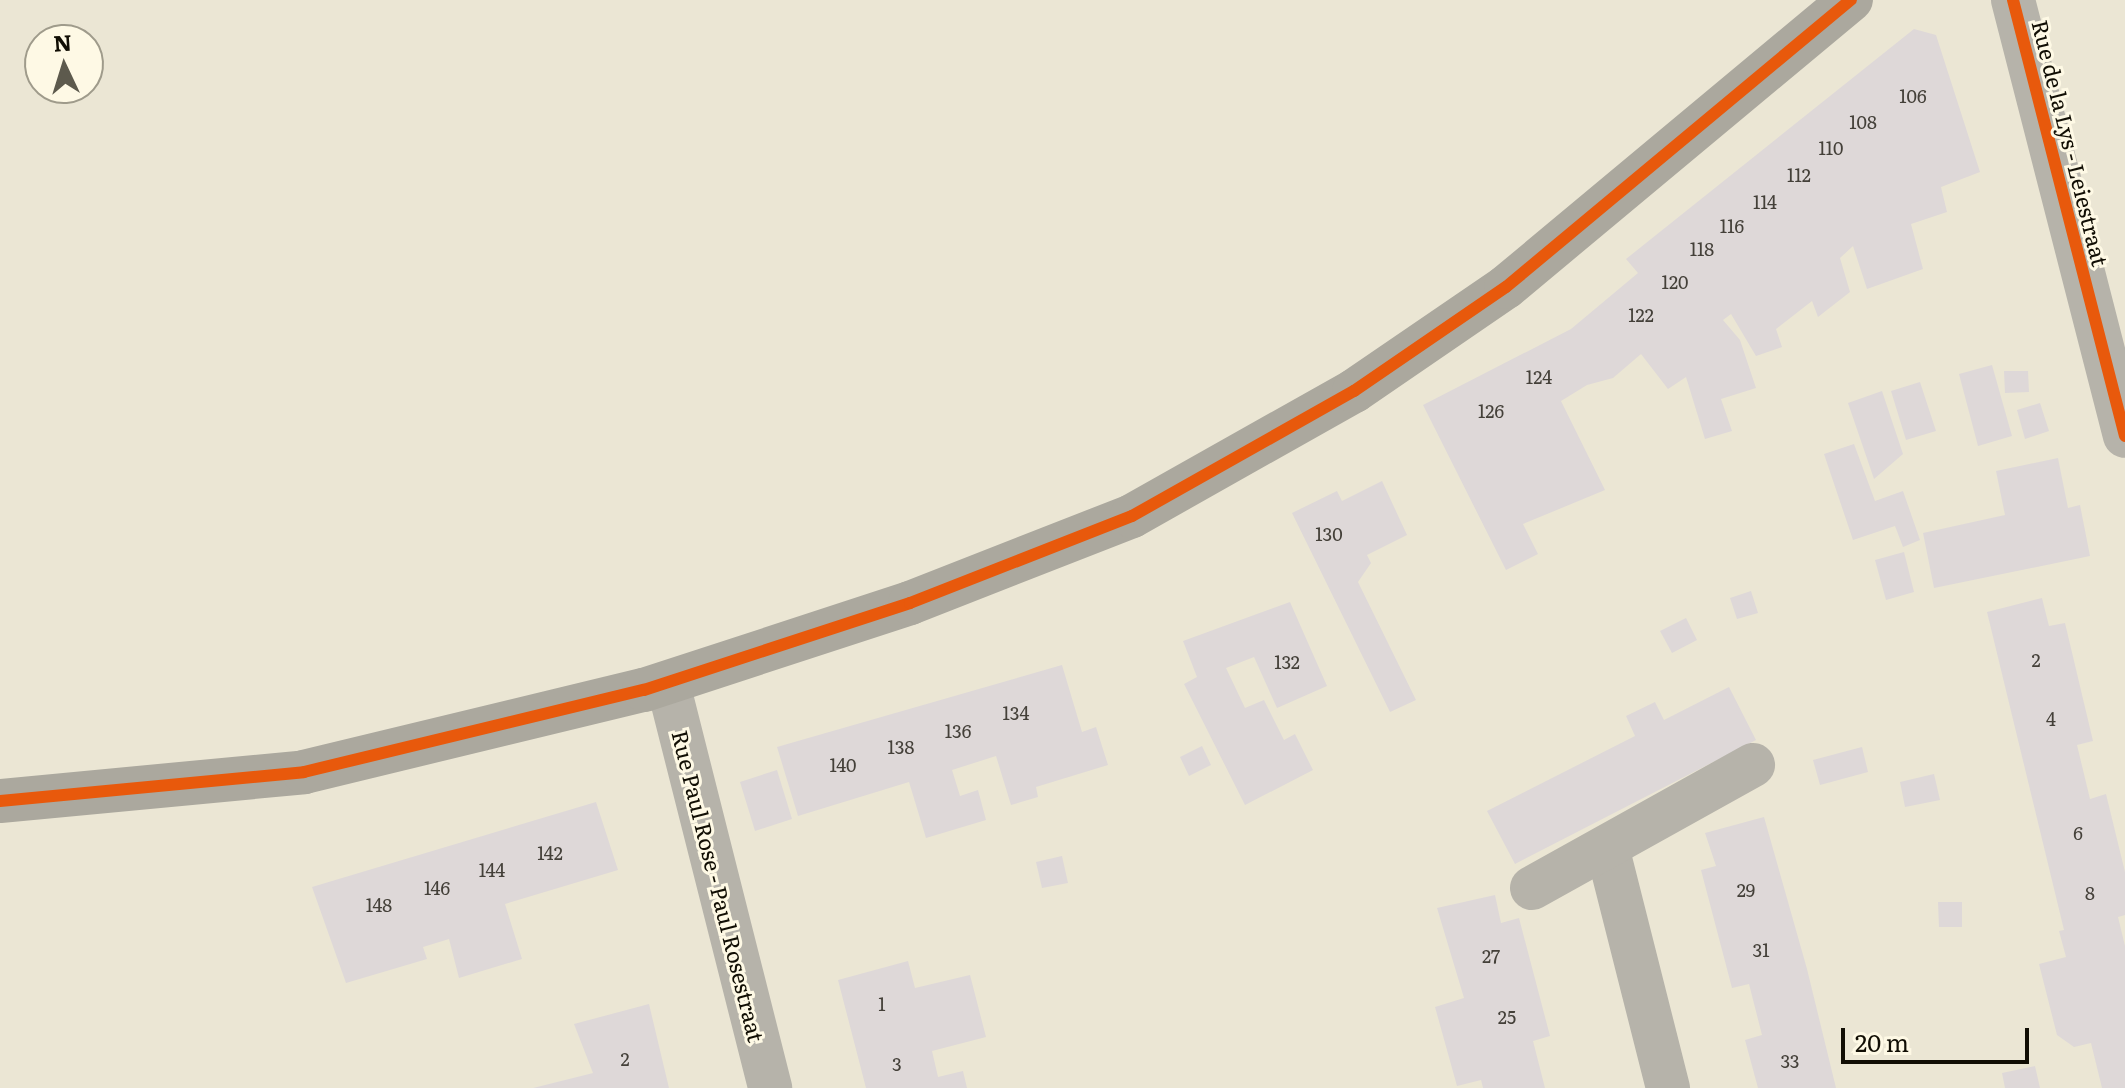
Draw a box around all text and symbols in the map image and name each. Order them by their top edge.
street label: Rue de la Lys - Leiestraat [2028,17,2114,269]
north arrow [24,24,104,104]
text: N [52,24,73,59]
house number: 106 [1899,85,1927,107]
house number: 108 [1849,111,1877,133]
house number: 110 [1818,137,1844,159]
house number: 112 [1787,164,1811,186]
house number: 114 [1753,191,1777,213]
house number: 116 [1720,215,1744,237]
house number: 118 [1690,238,1714,260]
house number: 120 [1662,271,1688,293]
house number: 122 [1628,304,1654,326]
house number: 124 [1526,366,1552,388]
house number: 126 [1478,400,1504,422]
house number: 130 [1315,523,1343,545]
house number: 2 [2031,649,2041,671]
house number: 132 [1274,651,1300,673]
house number: 134 [1003,702,1029,724]
house number: 4 [2046,708,2056,730]
house number: 136 [945,720,971,742]
street label: Rue Paul Rose - Paul Rosestraat [667,727,771,1045]
house number: 138 [888,736,914,758]
house number: 140 [830,754,856,776]
house number: 6 [2073,822,2083,844]
house number: 142 [537,842,563,864]
house number: 144 [479,859,505,881]
house number: 146 [424,877,450,899]
house number: 29 [1737,879,1755,901]
house number: 8 [2085,882,2095,904]
house number: 148 [366,894,392,916]
house number: 31 [1752,939,1770,961]
house number: 27 [1482,945,1500,967]
house number: 1 [878,993,886,1015]
house number: 25 [1498,1006,1516,1028]
scale bar [1845,1012,2033,1062]
text: 20 m [1855,1024,1909,1059]
house number: 2 [620,1048,630,1070]
house number: 33 [1781,1050,1799,1072]
house number: 3 [892,1053,902,1075]

